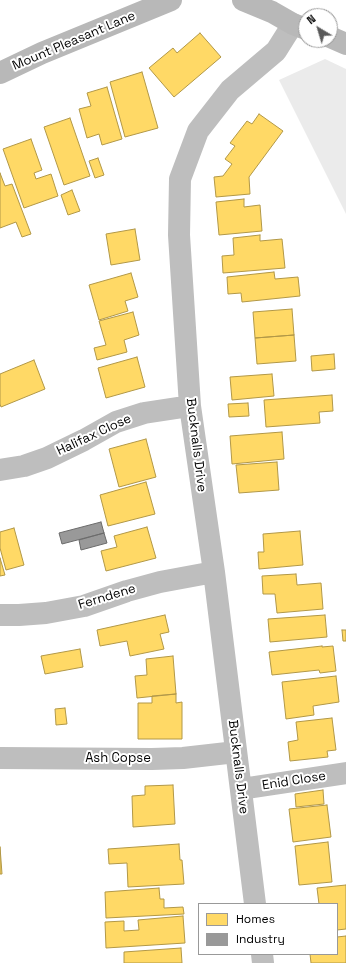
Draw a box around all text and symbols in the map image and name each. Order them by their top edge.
street label: Mount Pleasant Lane [10,8,138,74]
north arrow [298,8,338,48]
text: N [304,12,318,27]
street label: Bucknalls Drive [183,397,209,493]
street label: Halifax Close [54,411,134,459]
street label: Ferndene [76,581,138,613]
street label: Bucknalls Drive [225,719,251,815]
street label: Ash Copse [85,750,151,766]
street label: Enid Close [261,768,327,794]
legend [198,903,338,955]
text: Homes [236,911,275,927]
text: Industry [236,931,285,947]

